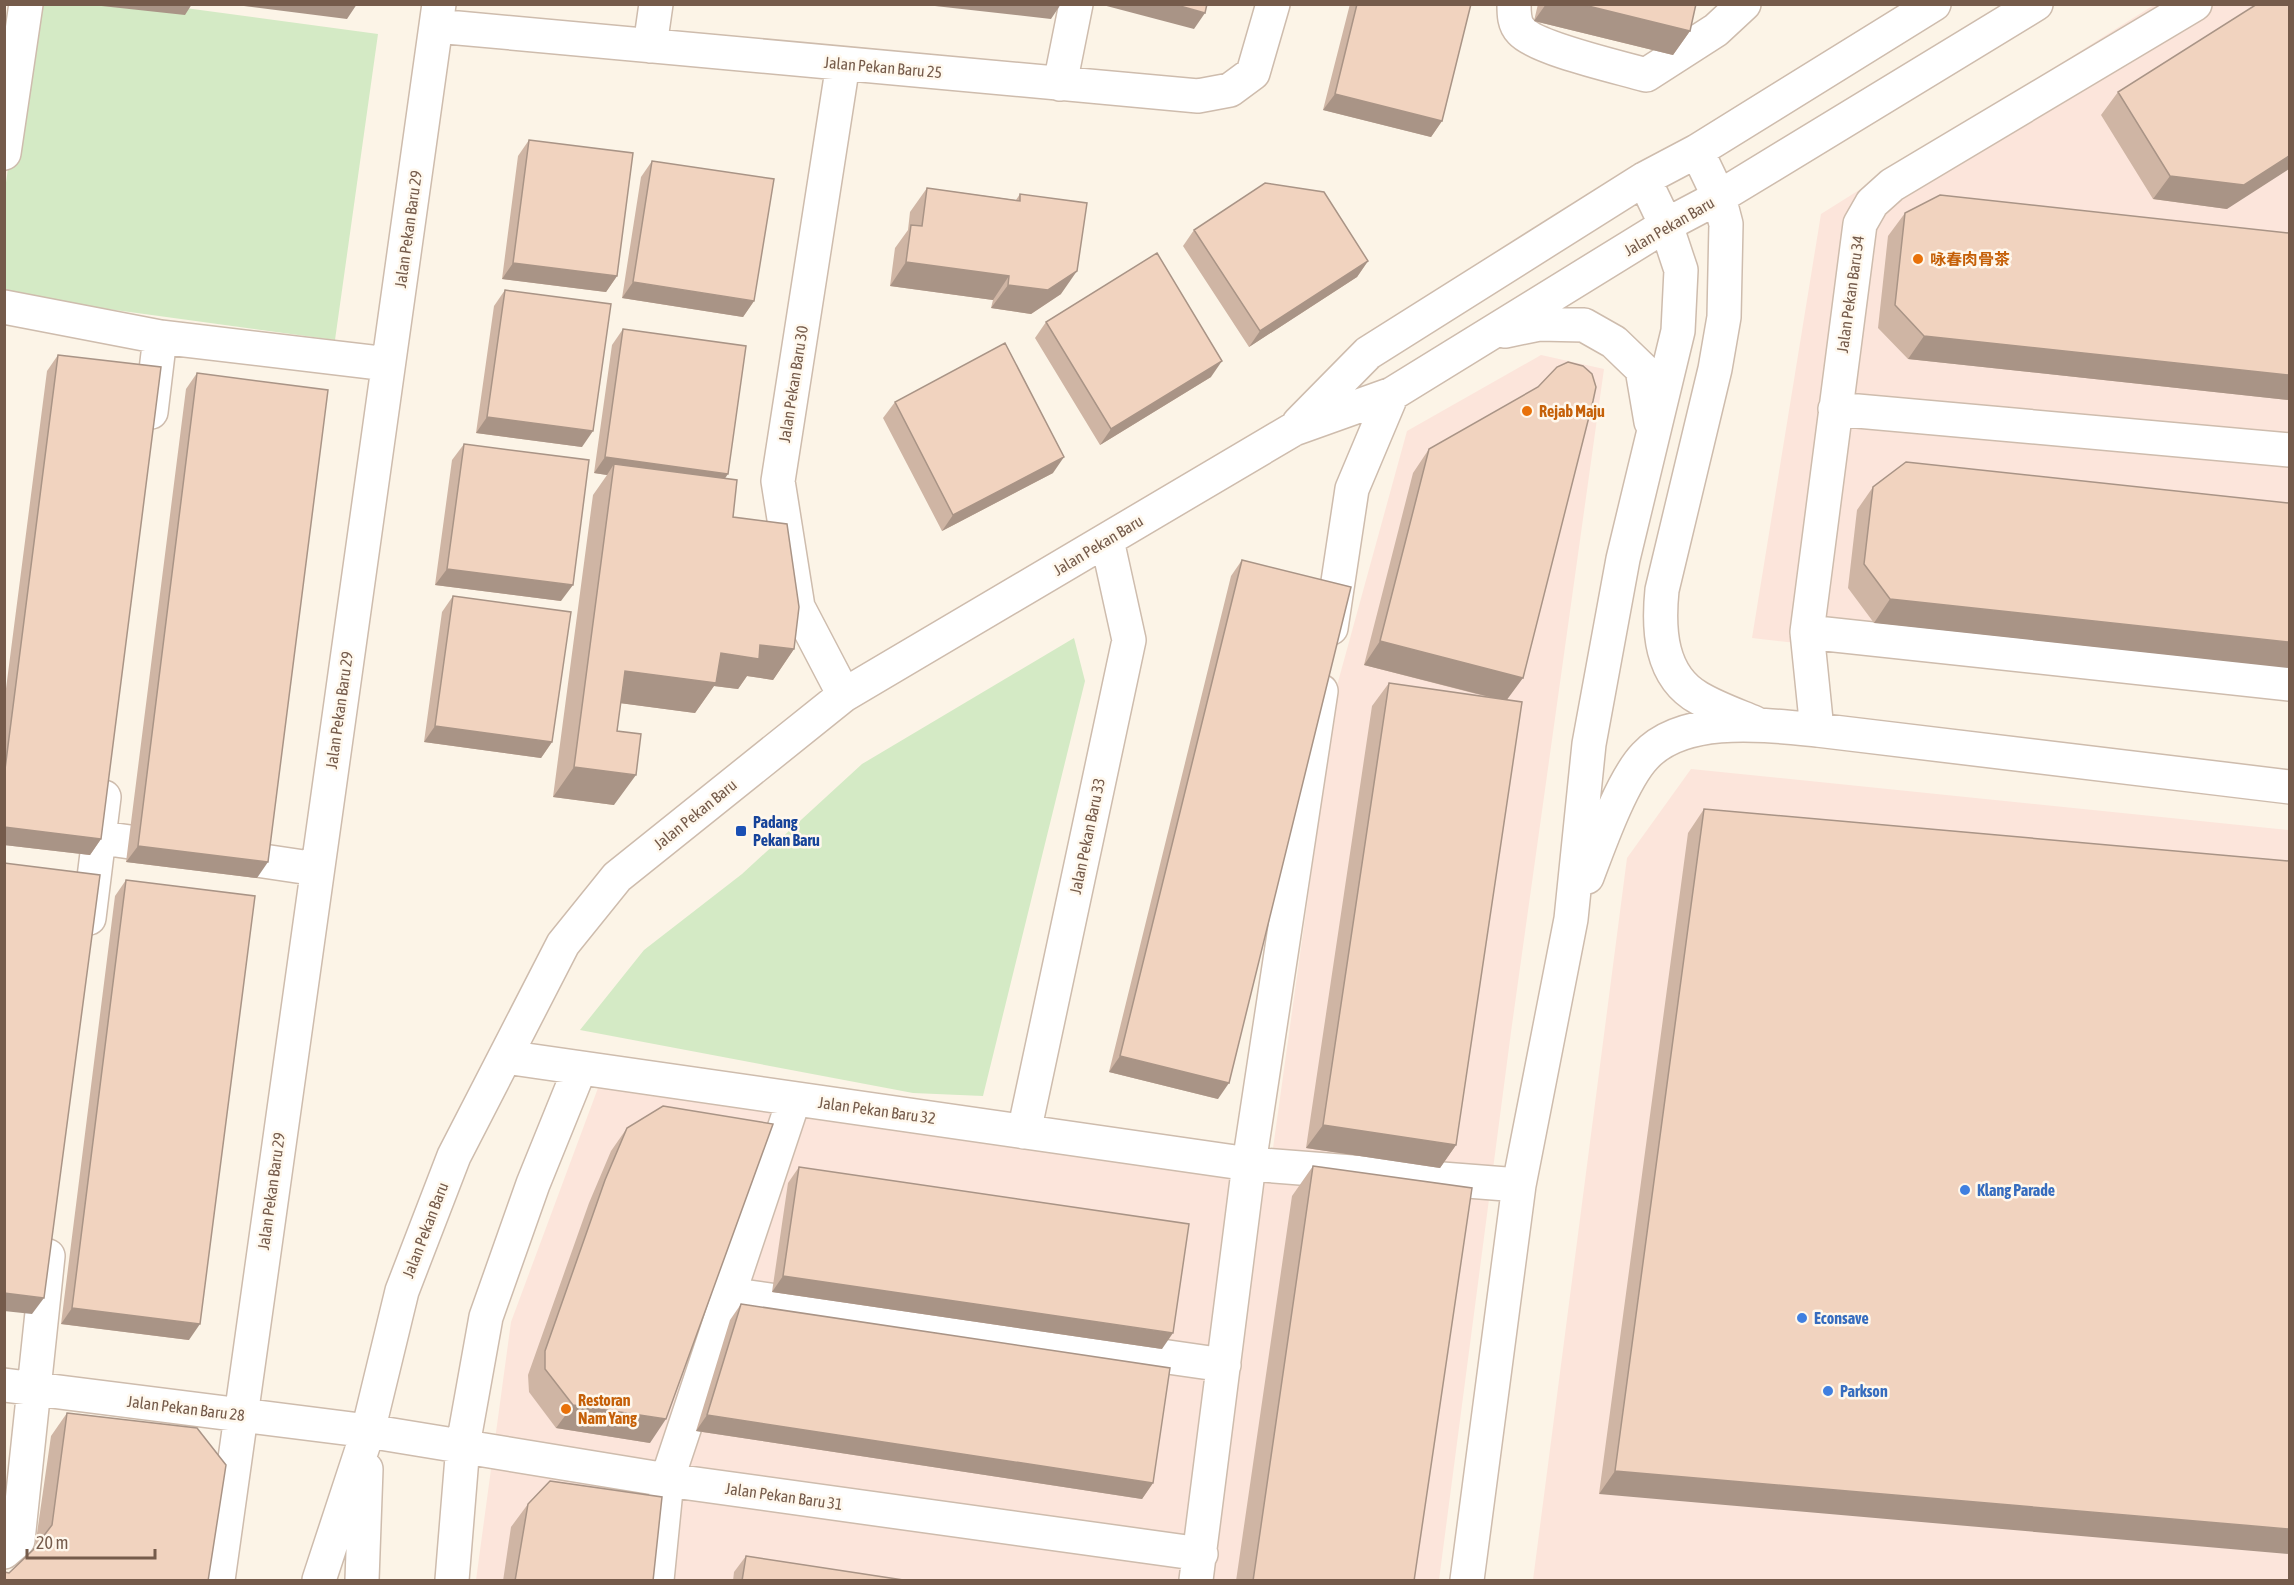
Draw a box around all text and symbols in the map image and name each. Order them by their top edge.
street label: Jalan Pekan Baru 25 [823,53,943,81]
street label: Jalan Pekan Baru 29 [391,169,425,289]
street label: Jalan Pekan Baru [1621,193,1717,259]
street label: Jalan Pekan Baru 34 [1833,234,1867,354]
place label: 咏春肉骨茶 [1930,250,2010,268]
marker: 咏春肉骨茶 [1911,252,1925,266]
street label: Jalan Pekan Baru 30 [775,324,811,444]
place label: Rejab Maju [1539,402,1605,420]
marker: Rejab Maju [1520,404,1534,418]
street label: Jalan Pekan Baru [1050,511,1146,579]
street label: Jalan Pekan Baru 29 [322,650,356,770]
street label: Jalan Pekan Baru [650,775,740,853]
street label: Jalan Pekan Baru 33 [1066,776,1108,896]
place label: Padang Pekan Baru [753,813,820,849]
marker: Padang Pekan Baru [734,824,748,838]
street label: Jalan Pekan Baru 32 [817,1093,937,1127]
street label: Jalan Pekan Baru 29 [254,1131,288,1251]
street label: Jalan Pekan Baru [398,1180,452,1280]
place label: Klang Parade [1977,1181,2055,1199]
marker: Klang Parade [1958,1183,1972,1197]
place label: Econsave [1814,1309,1869,1327]
marker: Econsave [1795,1311,1809,1325]
place label: Parkson [1840,1382,1888,1400]
marker: Parkson [1821,1384,1835,1398]
place label: Restoran Nam Yang [578,1391,637,1427]
street label: Jalan Pekan Baru 28 [126,1392,246,1424]
marker: Restoran Nam Yang [559,1402,573,1416]
street label: Jalan Pekan Baru 31 [724,1479,844,1513]
scale bar [27,1522,154,1560]
text: 20 m [36,1532,68,1553]

